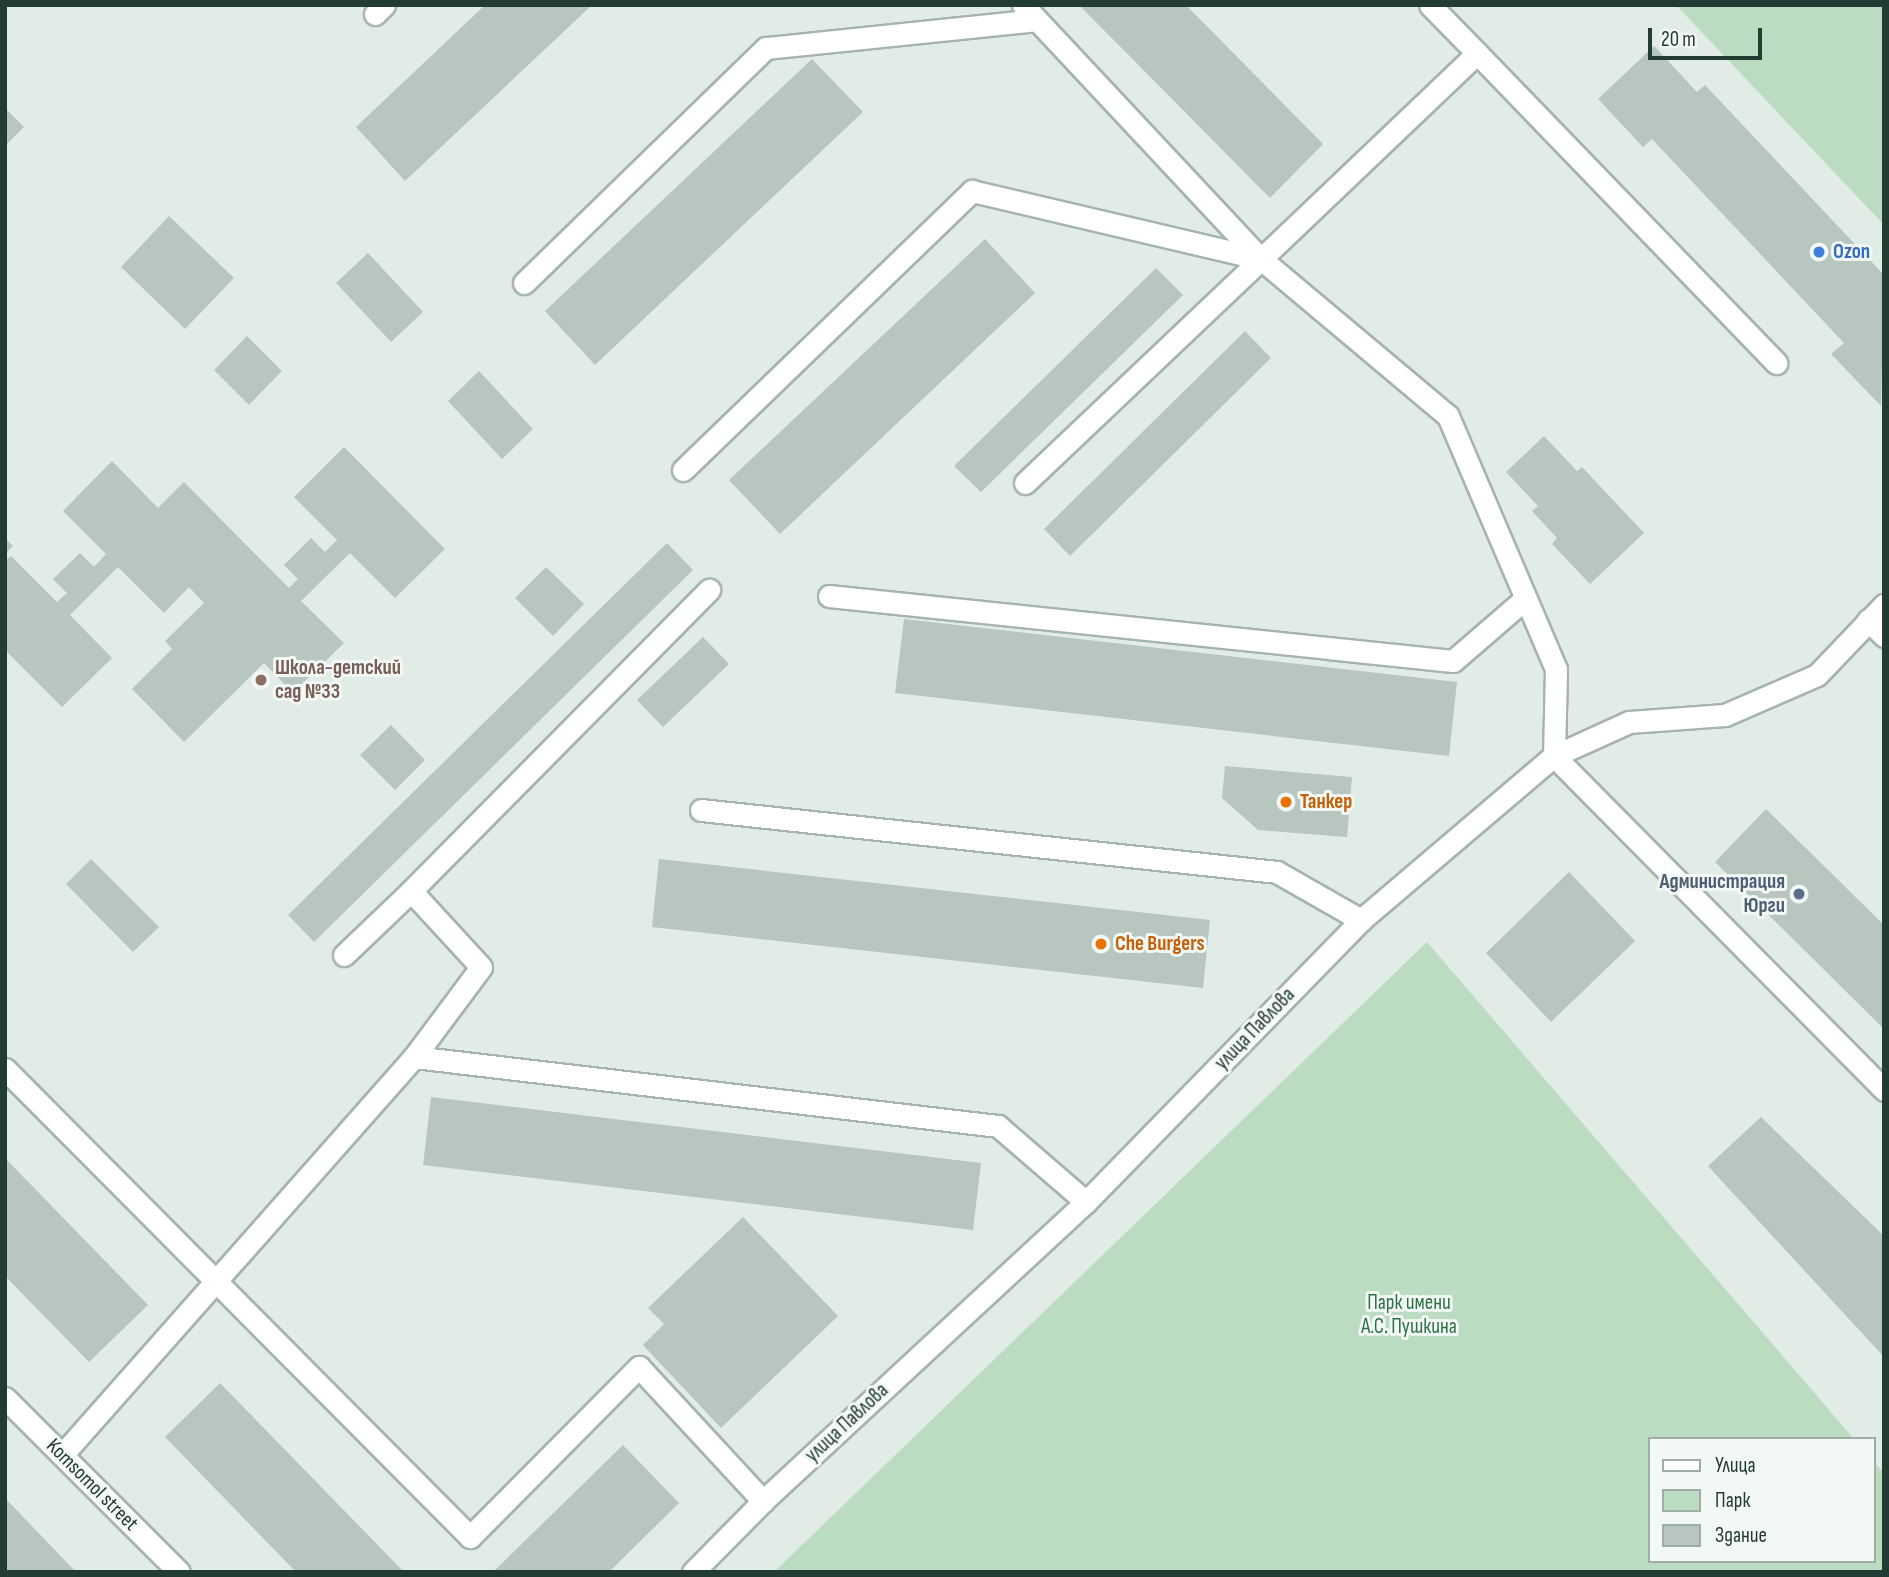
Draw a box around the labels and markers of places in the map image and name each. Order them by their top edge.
place label: Ozon [1833,239,1870,265]
marker: Ozon [1811,244,1827,260]
place label: Школа-детский сад №33 [275,655,401,705]
marker: Школа-детский сад №33 [253,672,269,688]
place label: Танкер [1300,789,1352,815]
marker: Танкер [1278,794,1294,810]
place label: Администрация Юрги [1659,869,1785,919]
marker: Администрация Юрги [1791,886,1807,902]
place label: Che Burgers [1115,931,1205,957]
marker: Che Burgers [1093,936,1109,952]

